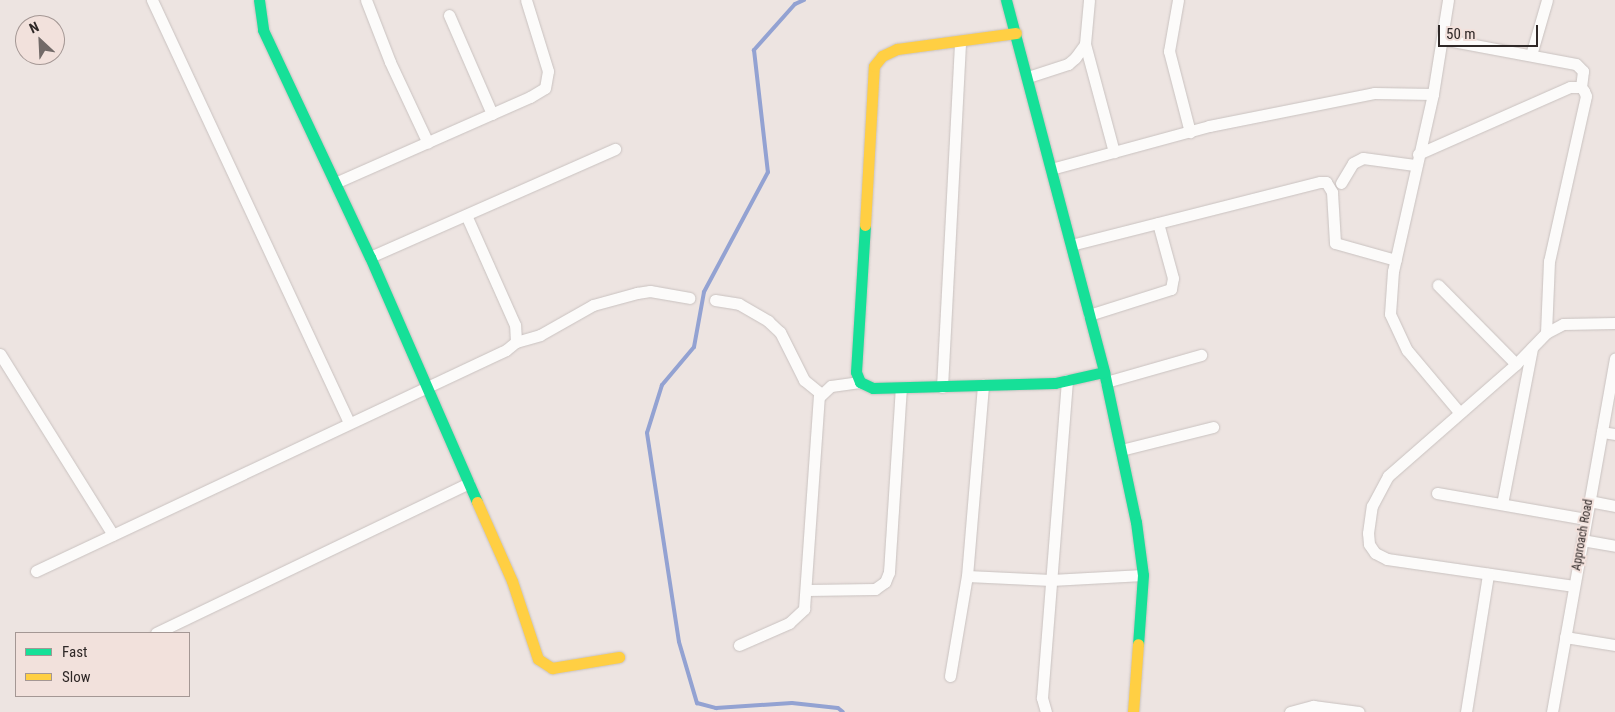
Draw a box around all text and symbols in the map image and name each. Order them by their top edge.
north arrow [15,15,65,65]
scale bar [1440,15,1540,47]
text: N [27,18,41,36]
text: 50 m [1446,25,1476,43]
street label: Approach Road [1570,498,1596,572]
legend [15,632,190,697]
text: Fast [62,643,87,661]
text: Slow [62,668,91,686]

